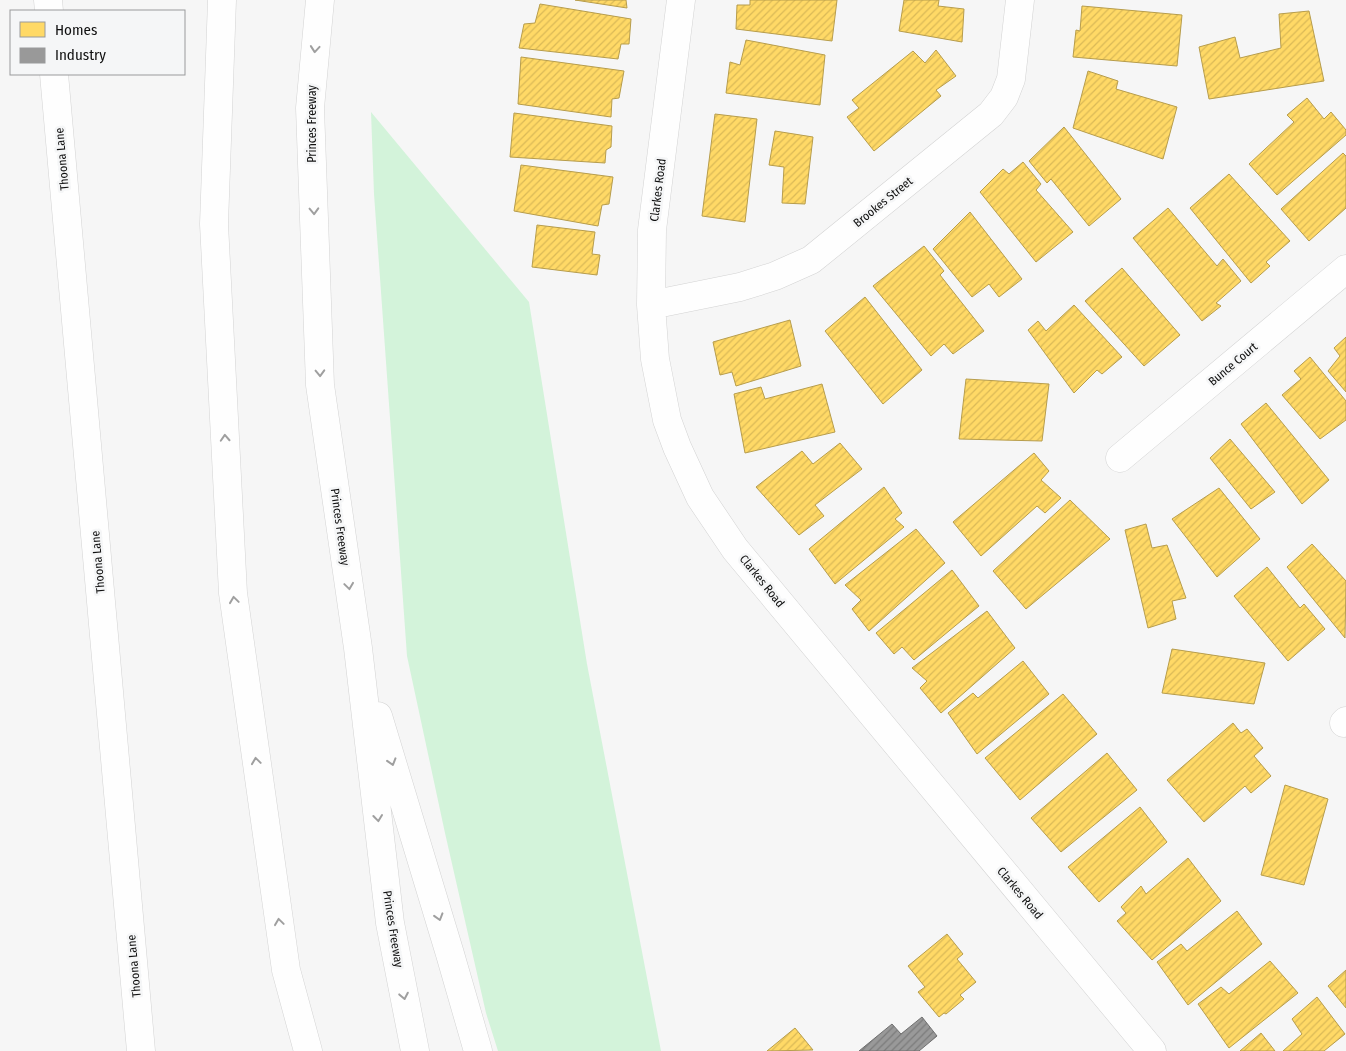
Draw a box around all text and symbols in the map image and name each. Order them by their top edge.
legend [10,10,185,75]
text: Homes [55,21,97,39]
one-way arrow [310,45,321,53]
text: Industry [55,46,106,64]
street label: Princes Freeway [305,85,319,163]
street label: Thoona Lane [52,127,72,191]
street label: Clarkes Road [647,158,669,222]
street label: Brookes Street [851,174,915,230]
one-way arrow [308,207,319,215]
street label: Bunce Court [1206,340,1260,388]
one-way arrow [314,369,325,377]
one-way arrow [219,433,230,441]
street label: Princes Freeway [328,488,352,567]
street label: Thoona Lane [88,530,108,594]
street label: Clarkes Road [737,552,787,610]
one-way arrow [343,582,354,590]
one-way arrow [229,596,239,604]
one-way arrow [252,757,262,765]
one-way arrow [387,757,397,765]
one-way arrow [372,814,383,822]
street label: Clarkes Road [994,864,1046,922]
street label: Princes Freeway [380,890,406,969]
one-way arrow [434,913,444,921]
one-way arrow [275,917,285,926]
street label: Thoona Lane [124,934,144,998]
one-way arrow [399,992,409,1000]

